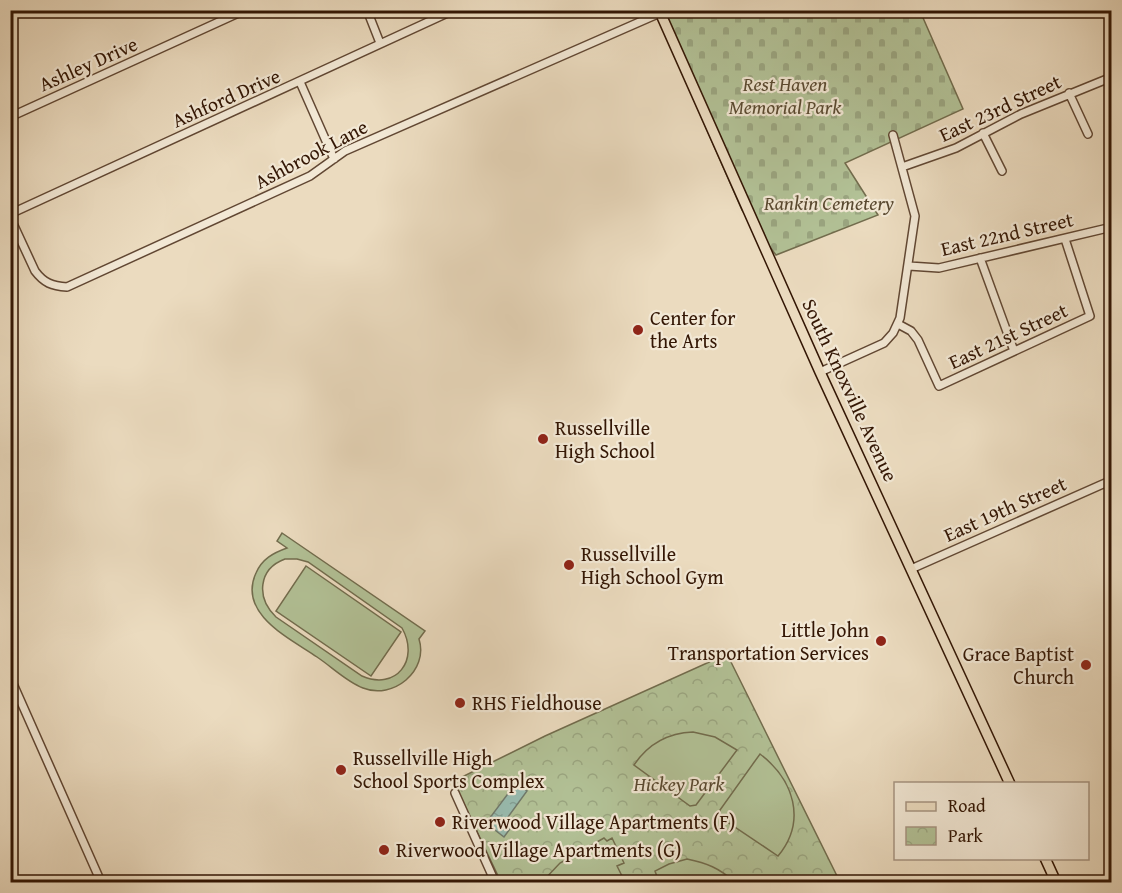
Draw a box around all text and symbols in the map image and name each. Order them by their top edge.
street label: Ashley Drive [34,29,142,98]
street label: Ashford Drive [167,61,285,134]
street label: East 23rd Street [934,67,1066,149]
park label: Rest Haven Memorial Park [729,69,842,121]
street label: Ashbrook Lane [249,112,372,196]
park label: Rankin Cemetery [763,188,894,217]
street label: East 22nd Street [938,204,1076,263]
street label: South Knoxville Avenue [795,294,906,486]
street label: East 21st Street [944,295,1072,376]
place label: Center for the Arts [650,303,735,355]
marker: Center for the Arts [631,323,645,337]
place label: Russellville High School [555,413,655,465]
marker: Russellville High School [536,432,550,446]
street label: East 19th Street [939,469,1071,549]
place label: Russellville High School Gym [581,539,724,591]
marker: Russellville High School Gym [562,558,576,572]
place label: Little John Transportation Services [668,615,869,667]
marker: Little John Transportation Services [874,634,888,648]
place label: Grace Baptist Church [963,639,1074,691]
marker: Grace Baptist Church [1079,658,1093,672]
place label: RHS Fieldhouse [472,688,602,717]
marker: RHS Fieldhouse [453,696,467,710]
place label: Russellville High School Sports Complex [353,743,545,795]
marker: Russellville High School Sports Complex [334,763,348,777]
park label: Hickey Park [633,769,725,798]
legend [894,782,1089,860]
text: Road [948,792,986,819]
place label: Riverwood Village Apartments (F) [452,807,735,836]
marker: Riverwood Village Apartments (F) [433,815,447,829]
text: Park [948,822,984,849]
place label: Riverwood Village Apartments (G) [396,835,681,864]
marker: Riverwood Village Apartments (G) [377,843,391,857]

